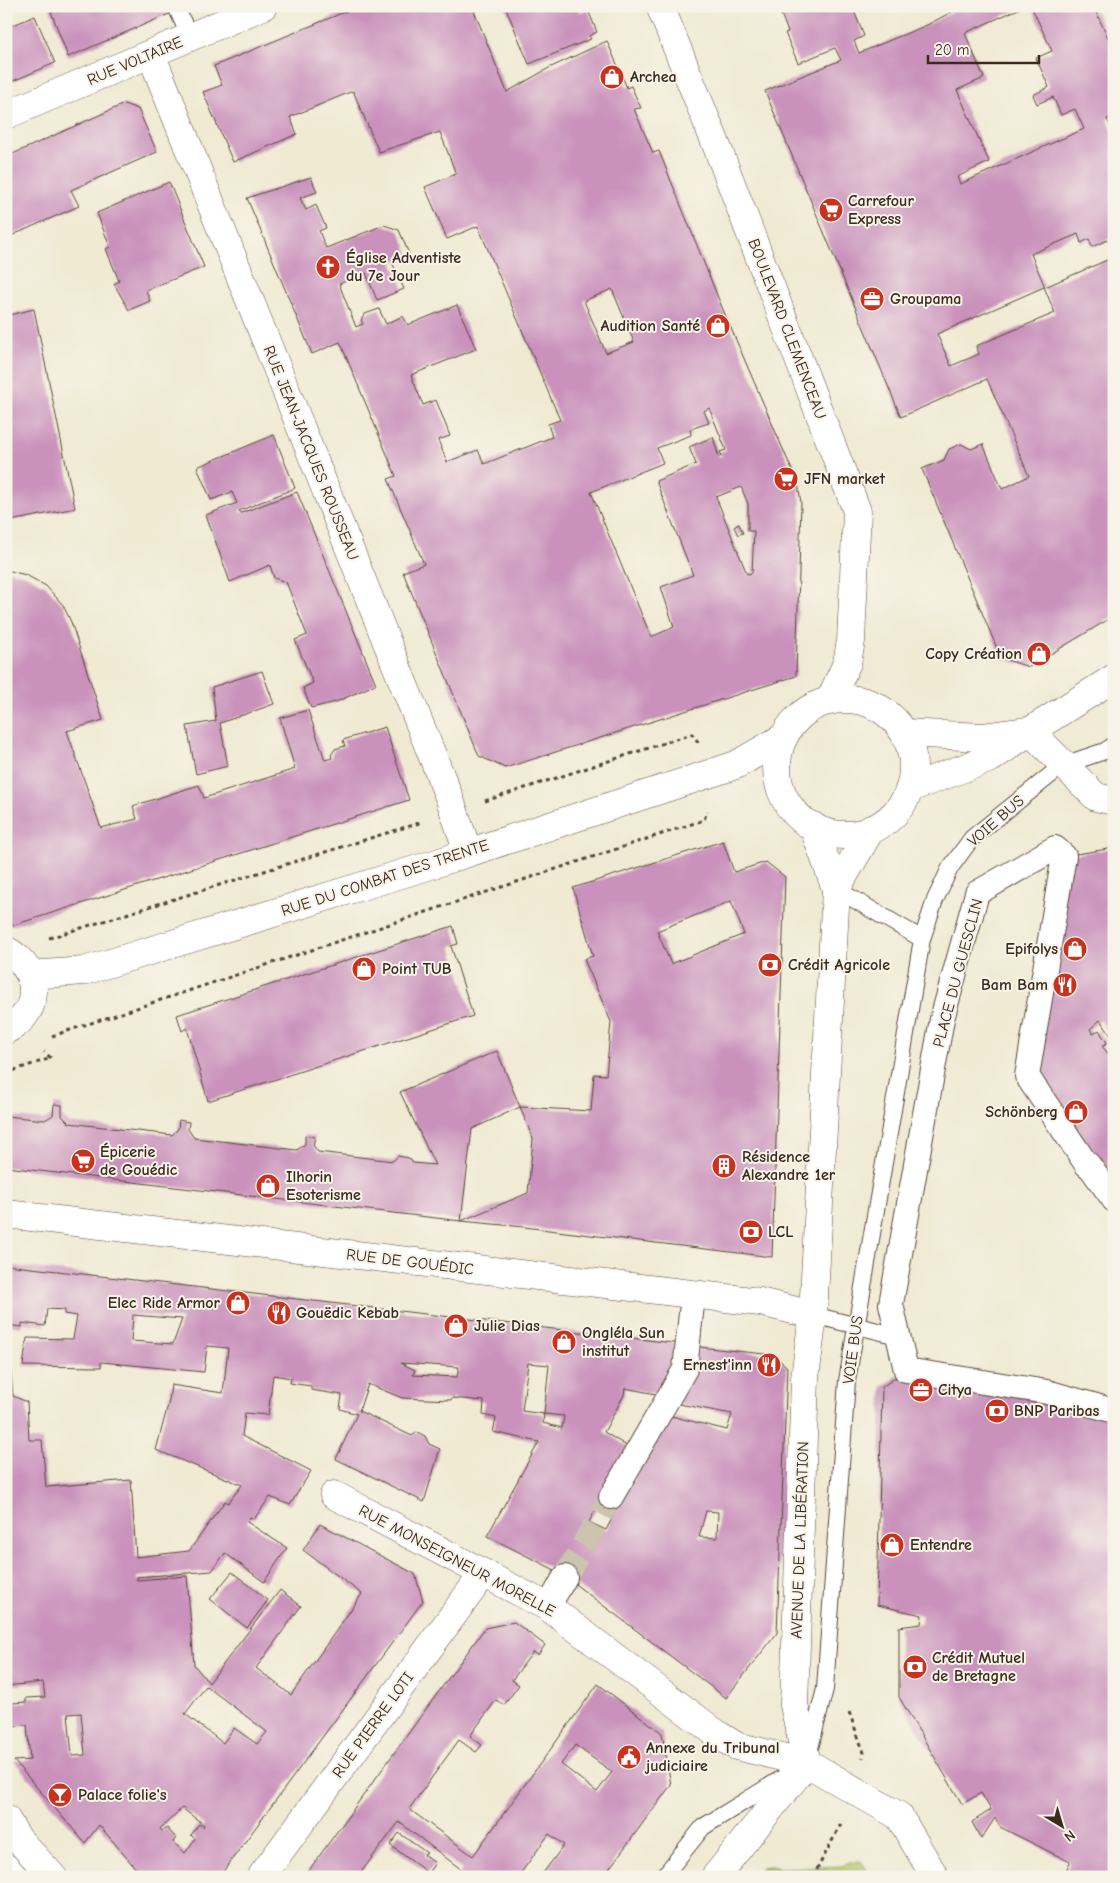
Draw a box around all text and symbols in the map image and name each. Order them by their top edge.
scale bar [928,32,1039,64]
street label: RUE VOLTAIRE [84,33,186,89]
text: 20 m [935,41,969,59]
shop icon: Archea [599,64,625,90]
place label: Archea [630,68,677,86]
place label: Carrefour Express [848,192,914,228]
supermarket icon: Carrefour Express [818,197,844,223]
street label: BOULEVARD CLEMENCEAU [744,236,830,422]
place label: Église Adventiste du 7e Jour [346,248,461,285]
church icon: Église Adventiste du 7e Jour [315,254,341,280]
office icon: Groupama [859,286,885,312]
place label: Groupama [890,290,961,308]
shop icon: Audition Santé [705,313,731,339]
place label: Audition Santé [601,317,700,335]
street label: RUE JEAN-JACQUES ROUSSEAU [260,343,362,563]
supermarket icon: JFN market [773,466,799,492]
place label: JFN market [804,470,886,488]
shop icon: Copy Création [1026,641,1052,667]
place label: Copy Création [925,645,1022,663]
street label: VOIE BUS [964,792,1028,850]
street label: RUE DU COMBAT DES TRENTE [279,836,491,920]
street label: PLACE DU GUESCLIN [929,897,987,1049]
shop icon: Epifolys [1062,936,1088,962]
place label: Epifolys [1005,940,1058,958]
bank icon: Crédit Agricole [757,952,783,978]
shop icon: Point TUB [351,956,377,982]
place label: Crédit Agricole [788,956,890,974]
place label: Point TUB [382,960,452,978]
restaurant icon: Bam Bam [1052,972,1078,998]
place label: Bam Bam [981,976,1048,994]
shop icon: Schönberg [1063,1099,1089,1125]
place label: Schönberg [985,1103,1058,1121]
place label: Épicerie de Gouédic [100,1142,178,1179]
supermarket icon: Épicerie de Gouédic [70,1148,96,1174]
place label: Résidence Alexandre 1er [742,1148,836,1184]
building icon: Résidence Alexandre 1er [711,1153,737,1179]
place label: Ilhorin Esoterisme [286,1168,361,1204]
shop icon: Ilhorin Esoterisme [255,1173,281,1199]
bank icon: LCL [738,1219,764,1245]
place label: LCL [768,1223,793,1241]
street label: RUE DE GOUÉDIC [345,1244,475,1279]
shop icon: Elec Ride Armor [225,1290,251,1316]
place label: Elec Ride Armor [108,1294,221,1312]
restaurant icon: Gouëdic Kebab [266,1300,292,1326]
place label: Gouëdic Kebab [296,1304,399,1322]
shop icon: Julie Dias [443,1313,469,1339]
street label: VOIE BUS [839,1314,867,1385]
place label: Julie Dias [474,1317,540,1335]
place label: Ongléla Sun institut [582,1324,665,1360]
shop icon: Ongléla Sun institut [551,1329,577,1355]
restaurant icon: Ernest'inn [756,1352,782,1378]
place label: Ernest'inn [683,1356,752,1374]
office icon: Citya [908,1377,934,1403]
place label: Citya [938,1381,972,1399]
bank icon: BNP Paribas [984,1398,1010,1424]
place label: BNP Paribas [1014,1402,1100,1420]
street label: AVENUE DE LA LIBÉRATION [787,1441,812,1639]
street label: RUE MONSEIGNEUR MORELLE [356,1501,559,1621]
shop icon: Entendre [879,1532,905,1558]
place label: Entendre [910,1536,972,1554]
place label: Crédit Mutuel de Bretagne [932,1649,1025,1685]
bank icon: Crédit Mutuel de Bretagne [902,1654,928,1680]
street label: RUE PIERRE LOTI [329,1669,417,1781]
place label: Annexe du Tribunal judiciaire [644,1739,779,1775]
public building icon: Annexe du Tribunal judiciaire [616,1744,642,1770]
bar icon: Palace folie's [47,1782,73,1808]
place label: Palace folie's [78,1786,167,1804]
north arrow [1038,1800,1088,1850]
text: N [1061,1826,1079,1845]

